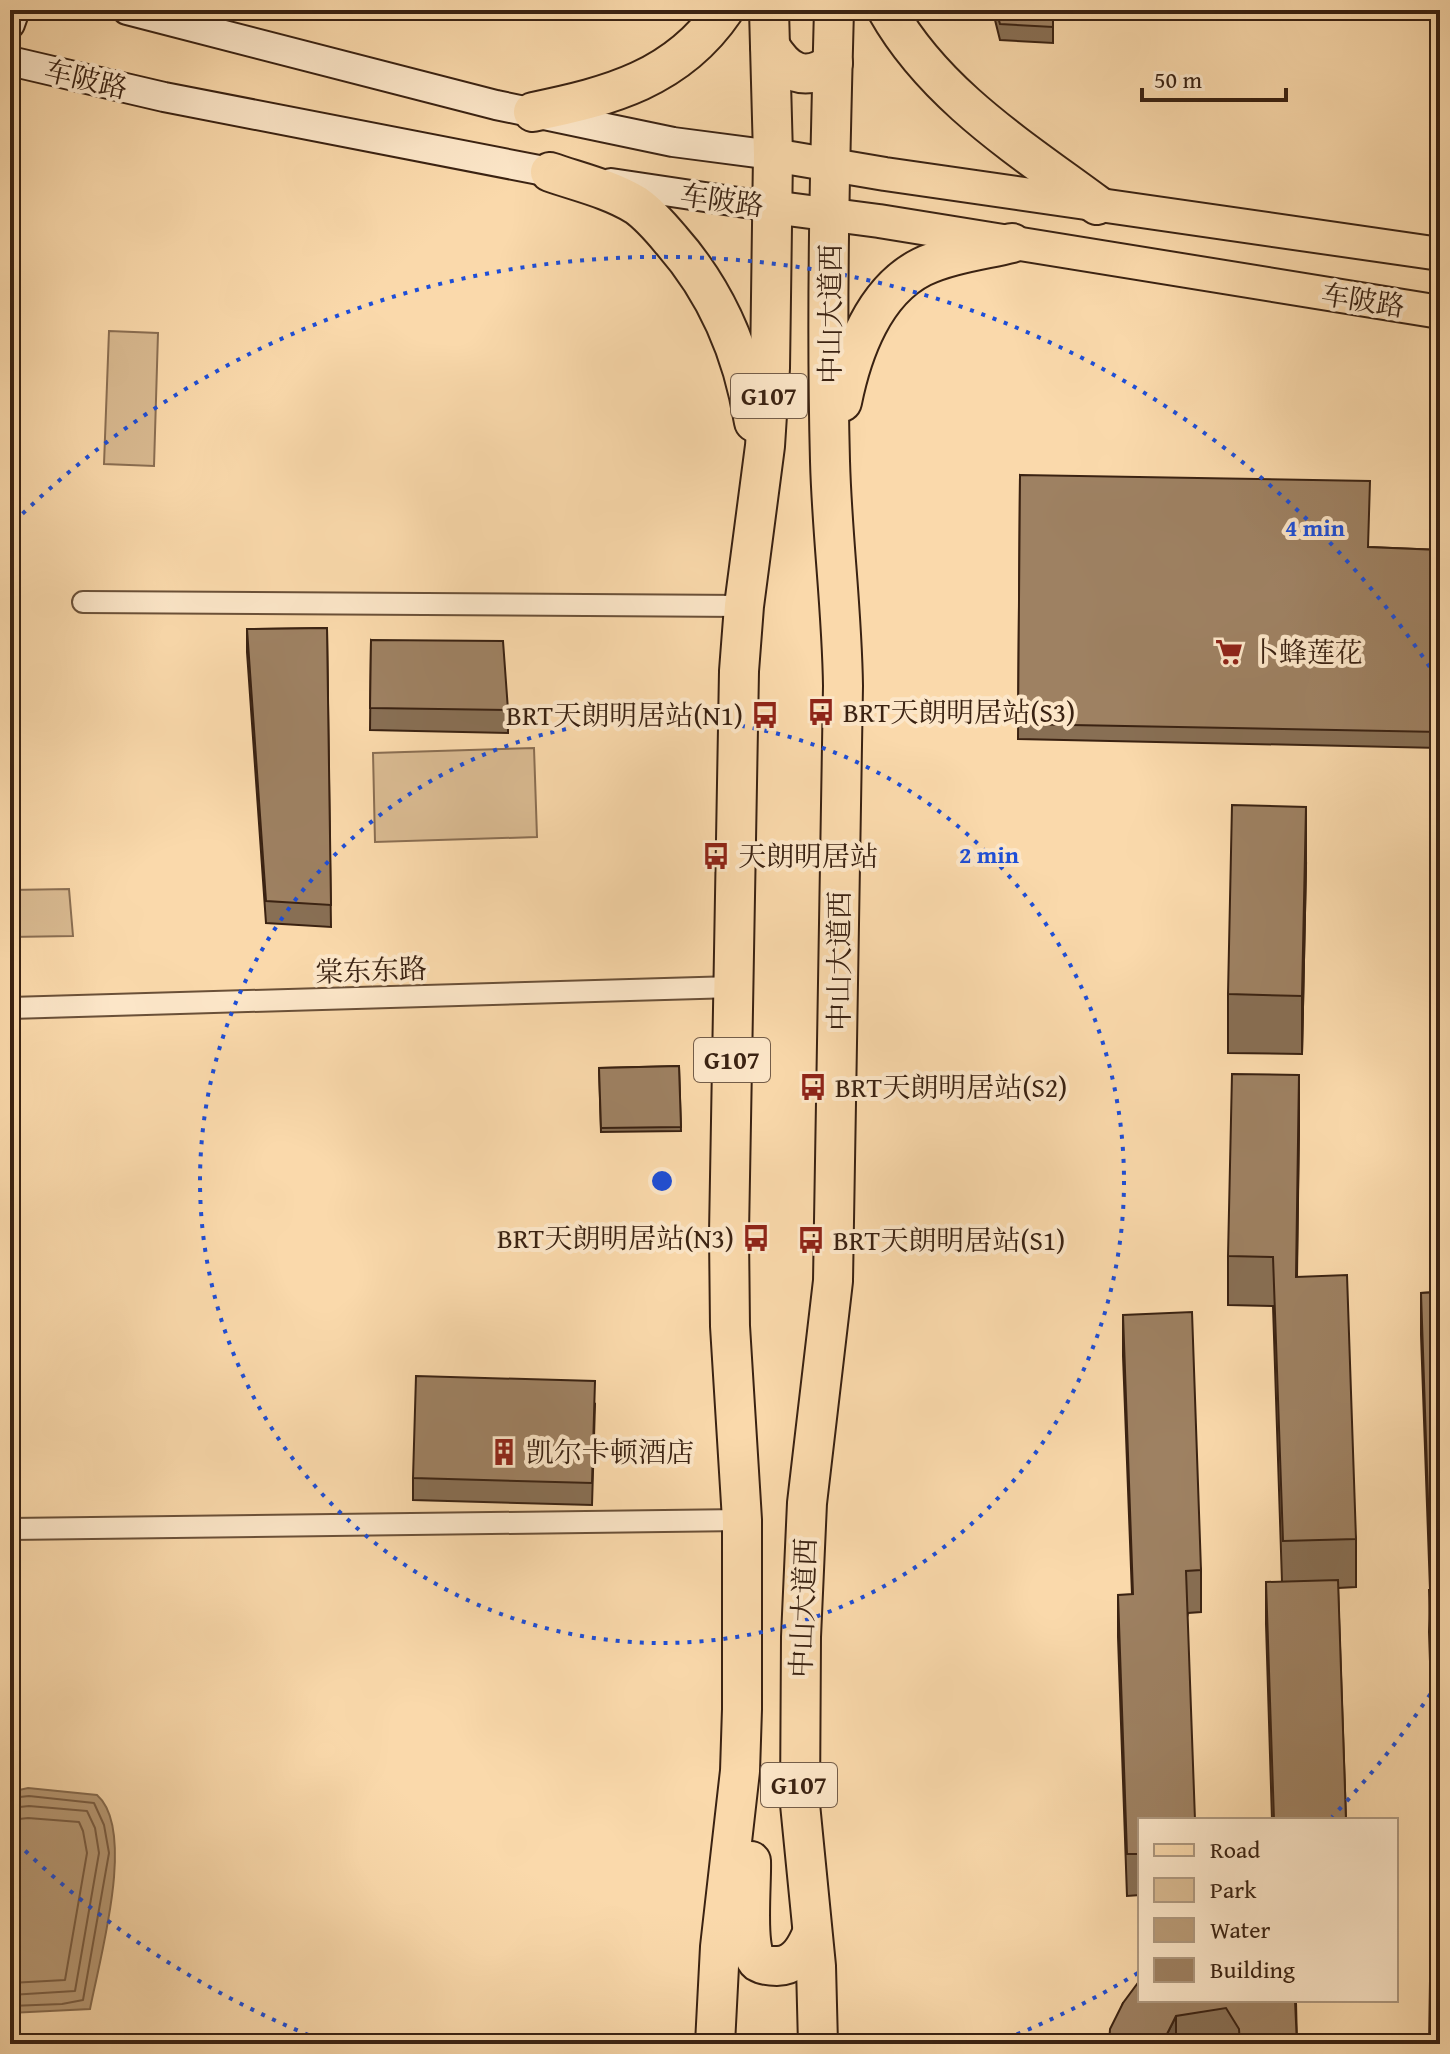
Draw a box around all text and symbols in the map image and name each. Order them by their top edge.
street label: 车陂路 [41,49,132,108]
scale bar [1142,52,1286,102]
text: 50 m [1154,62,1202,97]
street label: 车陂路 [678,173,767,226]
street label: 中山大道西 [809,244,850,384]
street label: 车陂路 [1318,273,1408,326]
road number: G107 [731,374,807,418]
text: 4 min [1285,510,1345,545]
place label: 卜蜂莲花 [1251,631,1363,672]
supermarket icon: 卜蜂莲花 [1214,637,1244,667]
place label: BRT天朗明居站(S3) [843,691,1075,732]
place label: BRT天朗明居站(N1) [506,694,743,735]
bus stop icon: BRT天朗明居站(S3) [806,697,836,727]
bus stop icon: BRT天朗明居站(N1) [750,700,780,730]
place label: 天朗明居站 [738,835,878,876]
text: 2 min [959,837,1019,872]
bus stop icon: 天朗明居站 [701,841,731,871]
street label: 中山大道西 [818,891,859,1031]
street label: 棠东东路 [314,947,428,992]
road number: G107 [694,1038,770,1082]
place label: BRT天朗明居站(S2) [835,1066,1067,1107]
bus stop icon: BRT天朗明居站(S2) [798,1072,828,1102]
centre of rings [648,1167,676,1195]
place label: BRT天朗明居站(N3) [497,1217,734,1258]
place label: BRT天朗明居站(S1) [833,1219,1065,1260]
bus stop icon: BRT天朗明居站(N3) [741,1223,771,1253]
bus stop icon: BRT天朗明居站(S1) [796,1225,826,1255]
place label: 凯尔卡顿酒店 [526,1431,694,1472]
building icon: 凯尔卡顿酒店 [489,1437,519,1467]
street label: 中山大道西 [780,1537,825,1679]
road number: G107 [761,1763,837,1807]
legend [1138,1818,1398,2002]
text: Road [1210,1832,1260,1867]
text: Park [1210,1872,1257,1907]
text: Water [1210,1912,1271,1947]
text: Building [1210,1952,1295,1987]

